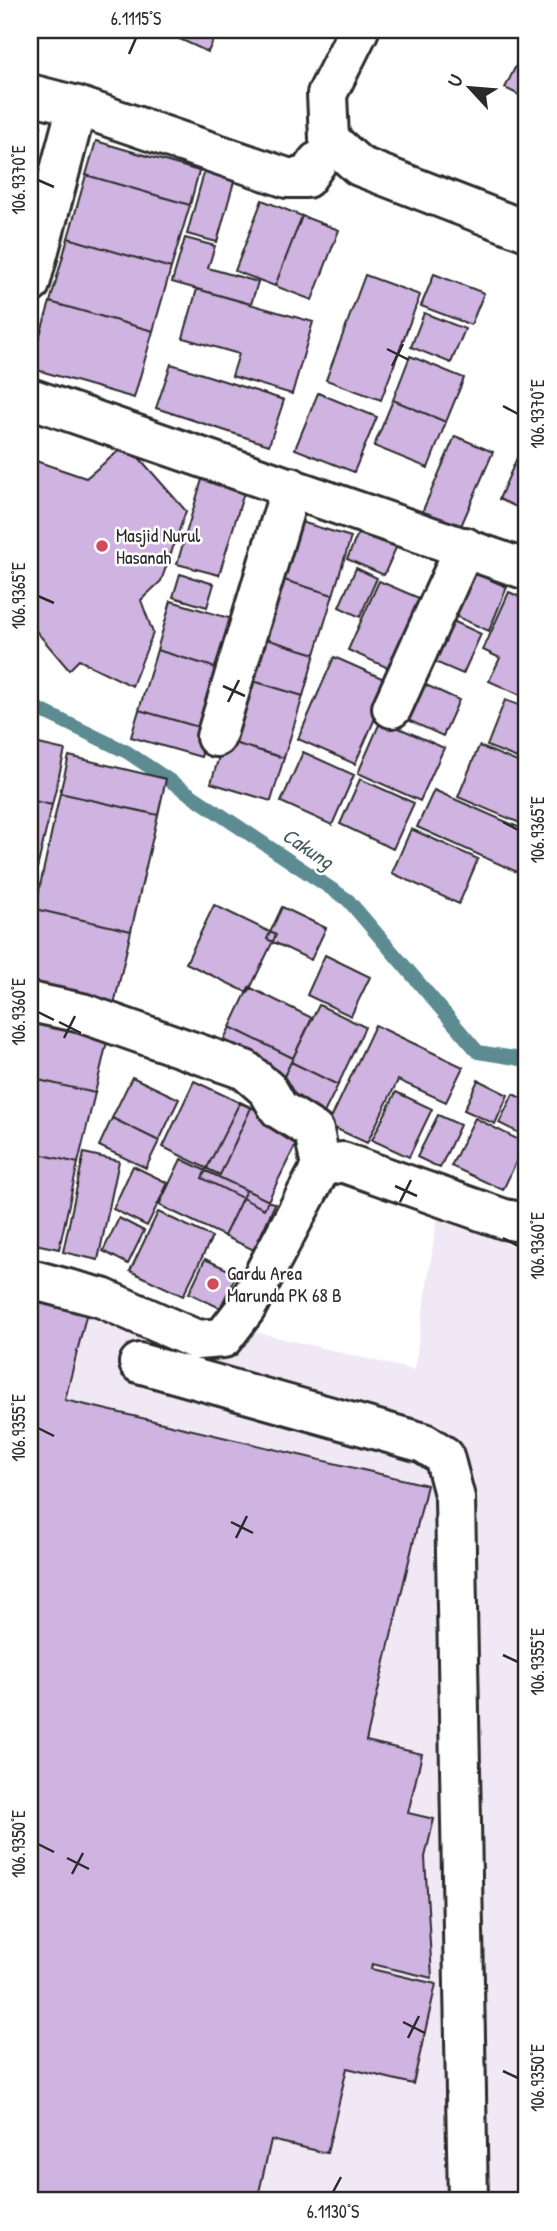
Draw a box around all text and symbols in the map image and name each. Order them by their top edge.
text: 6.1115°S [111,6,161,31]
north arrow [434,52,504,122]
text: U [441,70,469,91]
text: 106.9370°E [6,145,31,215]
text: 106.9370°E [525,379,550,449]
place label: Masjid Nurul Hasanah [116,522,201,570]
marker: Masjid Nurul Hasanah [94,538,110,554]
text: 106.9365°E [6,562,31,630]
text: 106.9365°E [525,796,550,864]
water label: Cakung [277,820,341,877]
text: 106.9360°E [6,978,31,1046]
text: 106.9360°E [525,1212,550,1280]
place label: Gardu Area Marunda PK 68 B [227,1260,342,1308]
marker: Gardu Area Marunda PK 68 B [205,1276,221,1292]
text: 106.9355°E [6,1394,31,1462]
text: 106.9355°E [525,1628,550,1696]
text: 106.9350°E [6,1810,31,1878]
text: 106.9350°E [525,2044,550,2112]
text: 6.1130°S [307,2199,359,2224]

